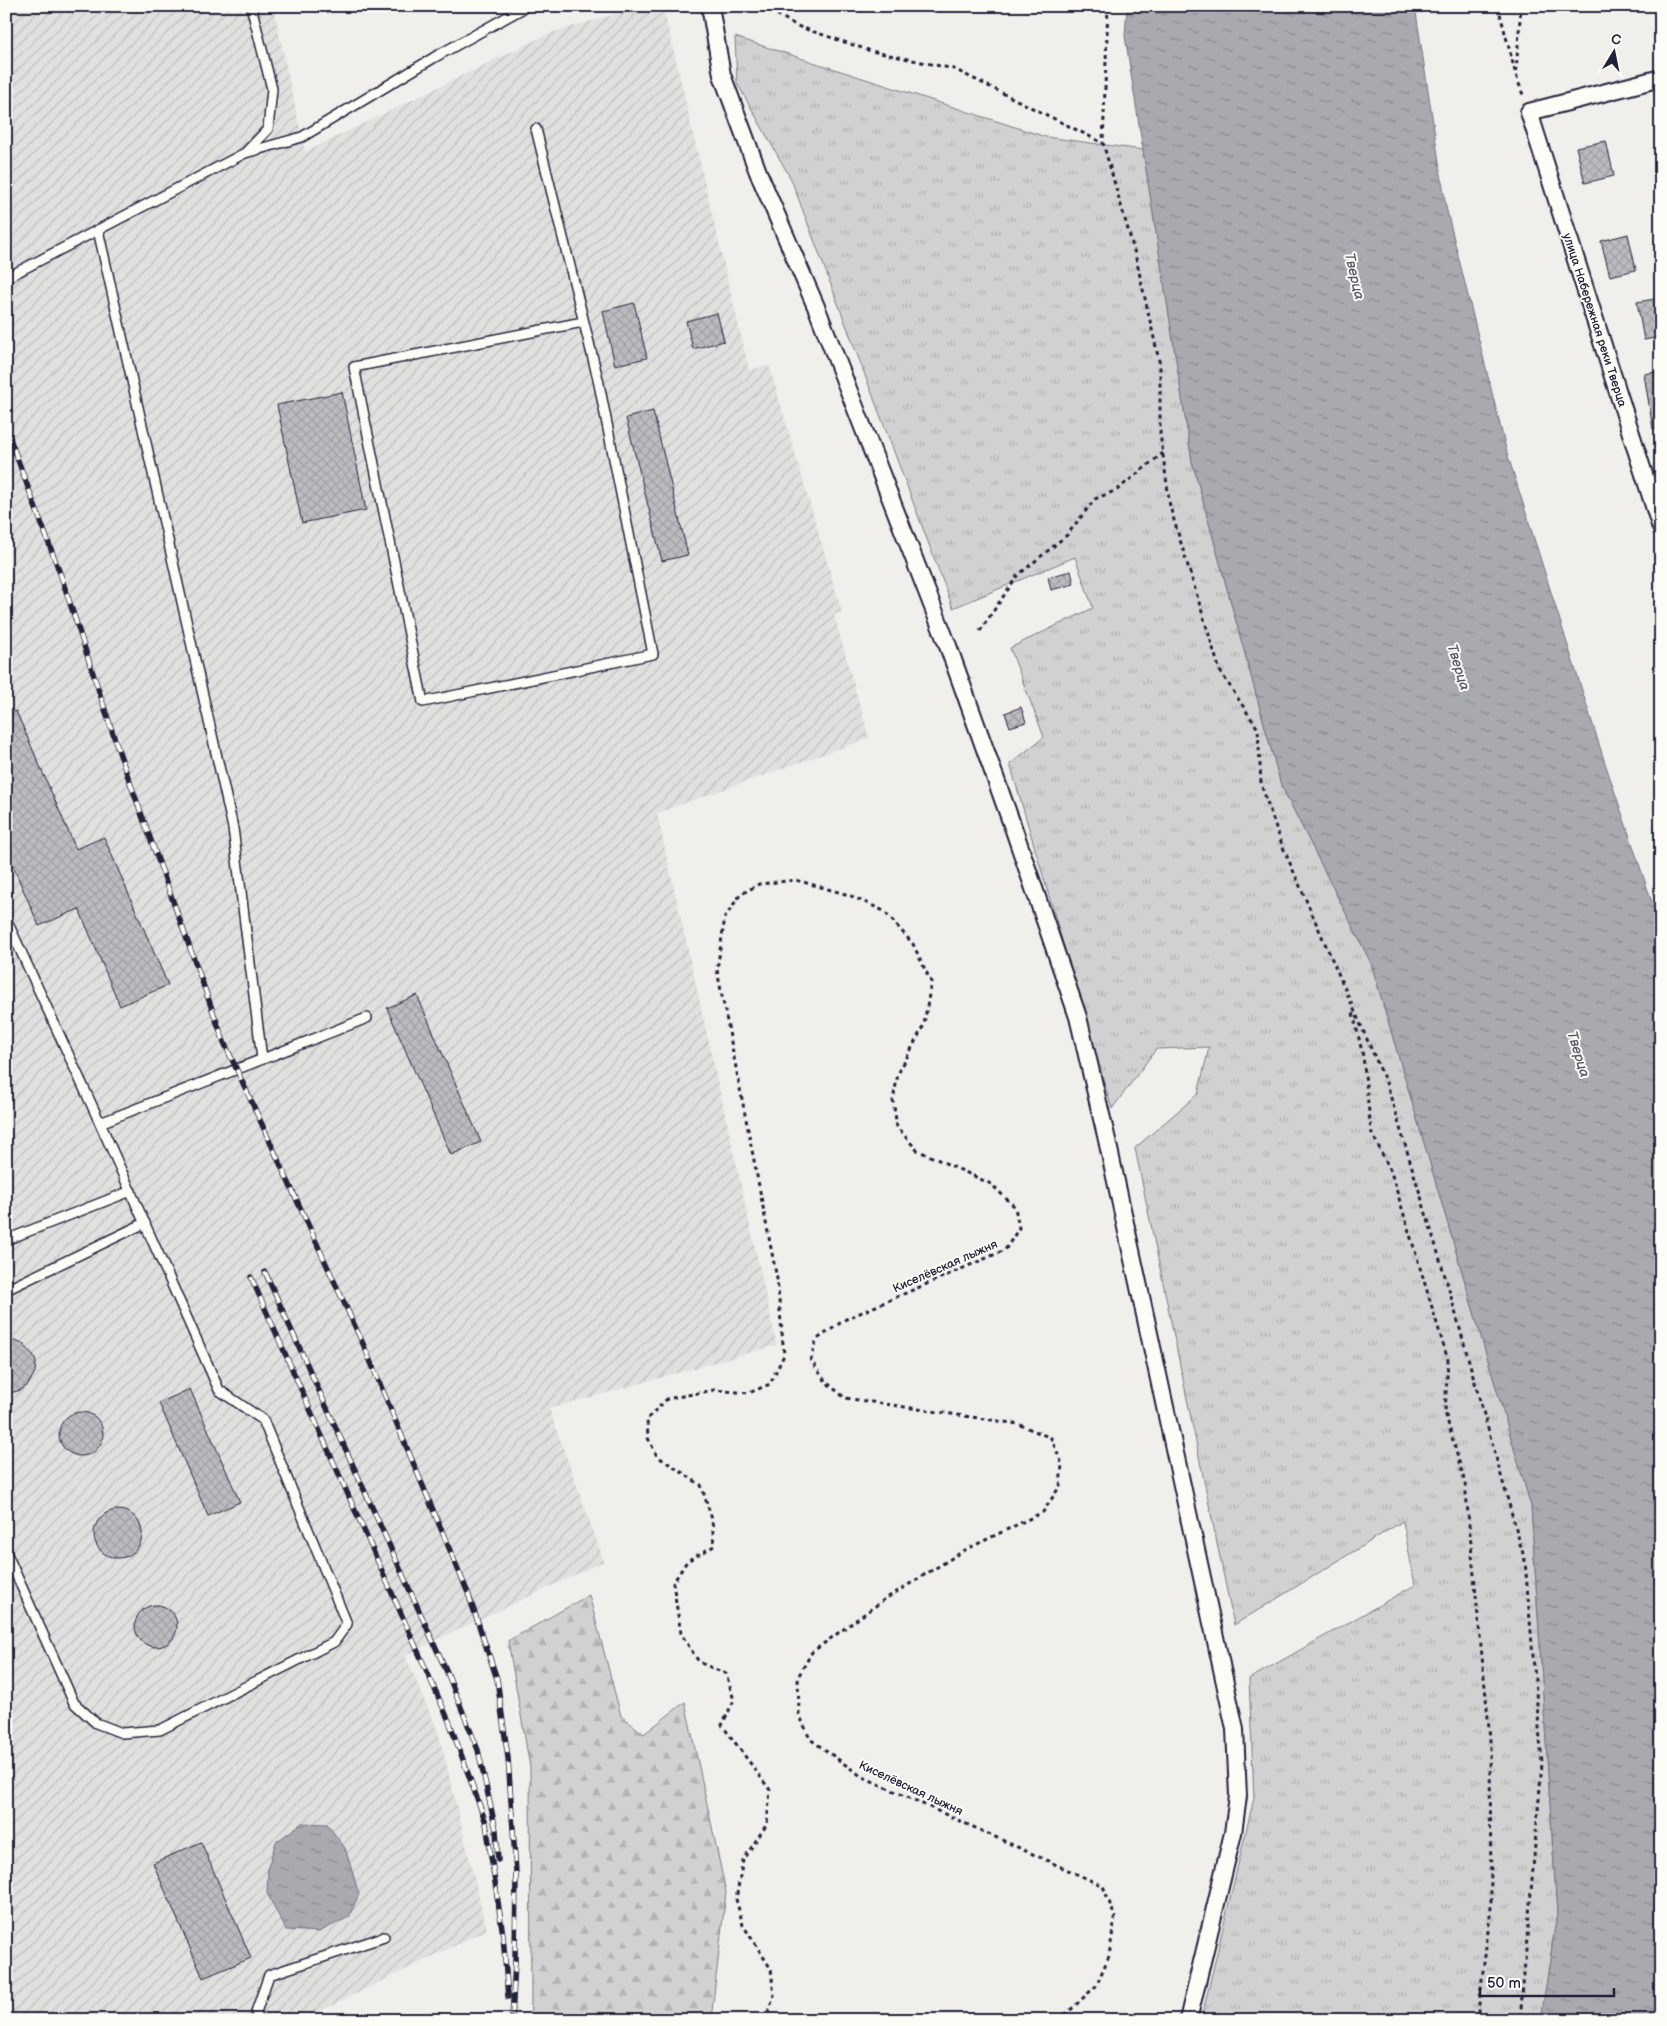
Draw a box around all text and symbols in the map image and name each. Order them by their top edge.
north arrow [1590,28,1640,78]
text: С [1610,30,1623,49]
street label: улица Набережная реки Тверца [1559,231,1630,409]
water label: Тверца [1341,251,1368,301]
water label: Тверца [1443,642,1474,692]
water label: Тверца [1563,1029,1594,1079]
street label: Киселёвская лыжня [891,1236,1000,1296]
street label: Киселёвская лыжня [856,1758,965,1819]
scale bar [1480,1966,1613,1998]
text: 50 m [1487,1974,1521,1993]

